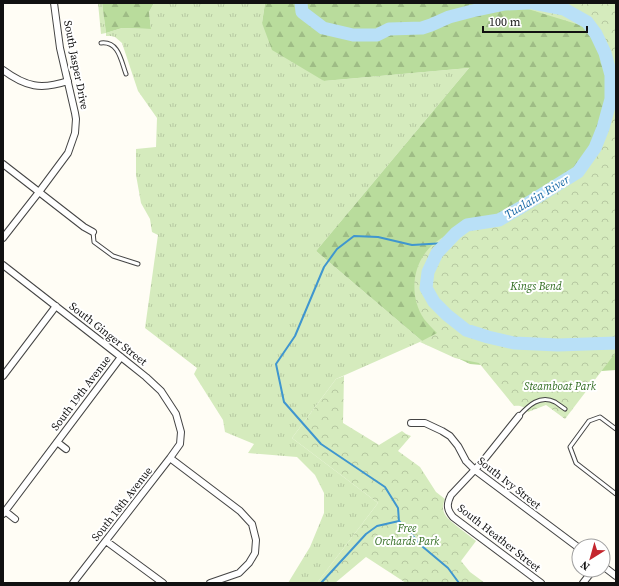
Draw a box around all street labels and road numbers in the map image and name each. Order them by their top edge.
street label: South Jasper Drive [60,19,92,111]
street label: South Ginger Street [66,299,150,369]
street label: South 19th Avenue [48,352,114,434]
street label: South Ivy Street [474,453,544,513]
street label: South 18th Avenue [88,463,156,544]
street label: South Heather Street [454,501,544,575]

